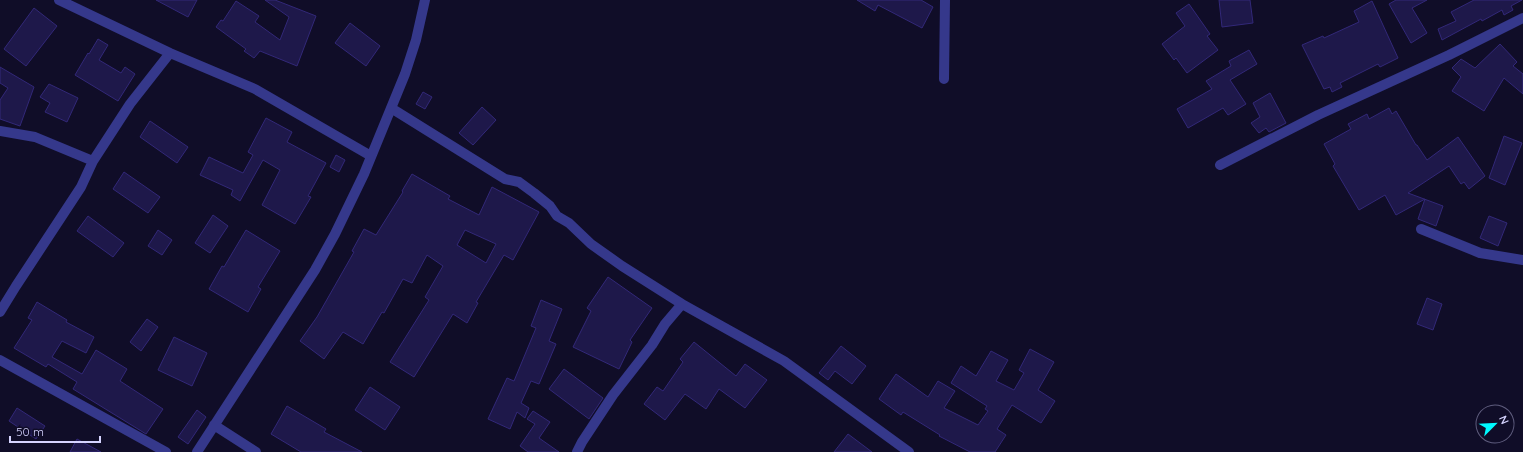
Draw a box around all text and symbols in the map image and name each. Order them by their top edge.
north arrow [1475,404,1515,444]
text: N [1496,413,1512,426]
scale bar [10,418,100,444]
text: 50 m [16,424,44,439]

